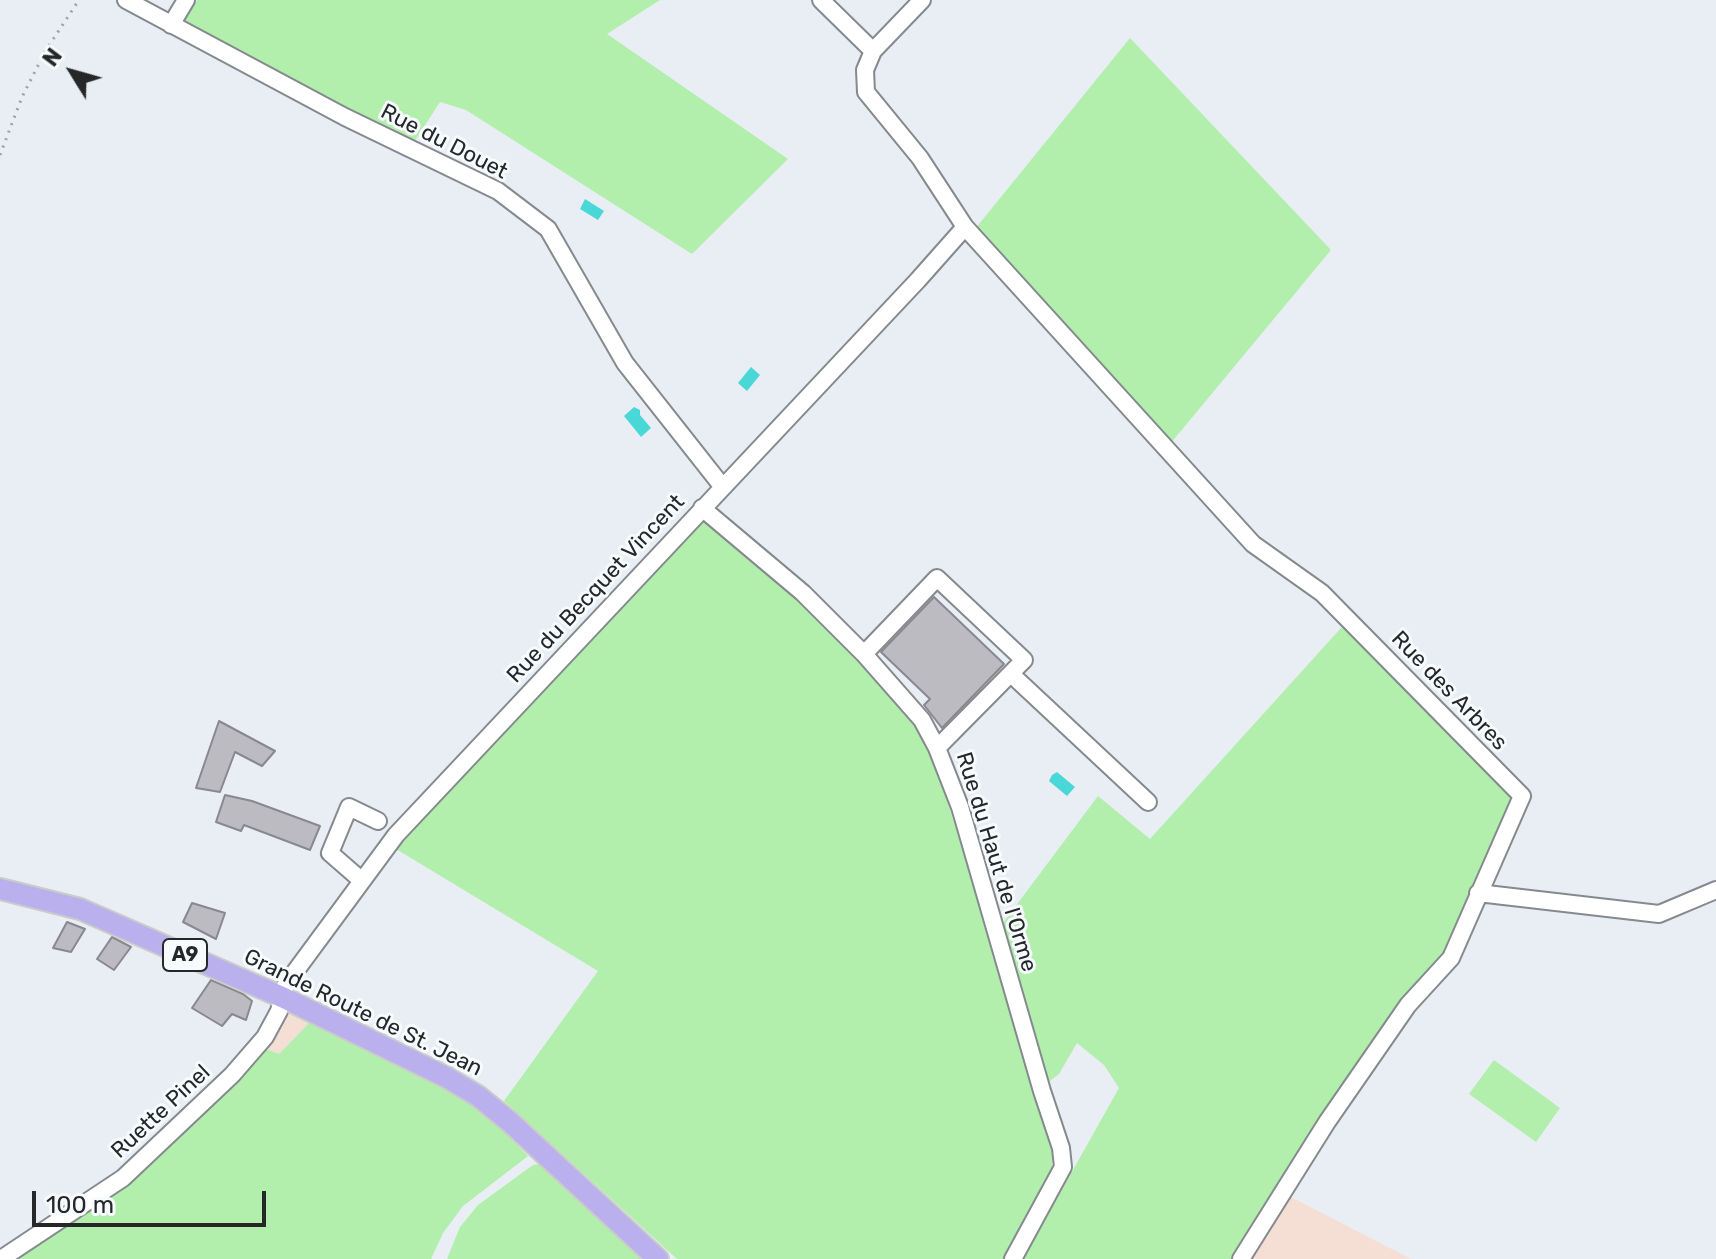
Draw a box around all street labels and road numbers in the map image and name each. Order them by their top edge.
street label: Rue du Douet [376,99,512,185]
street label: Rue du Becquet Vincent [502,489,690,689]
street label: Rue des Arbres [1386,626,1512,756]
street label: Rue du Haut de l'Orme [950,749,1042,975]
road number: A9 [163,939,207,971]
street label: Grande Route de St. Jean [240,944,486,1082]
street label: Ruette Pinel [106,1060,216,1164]

